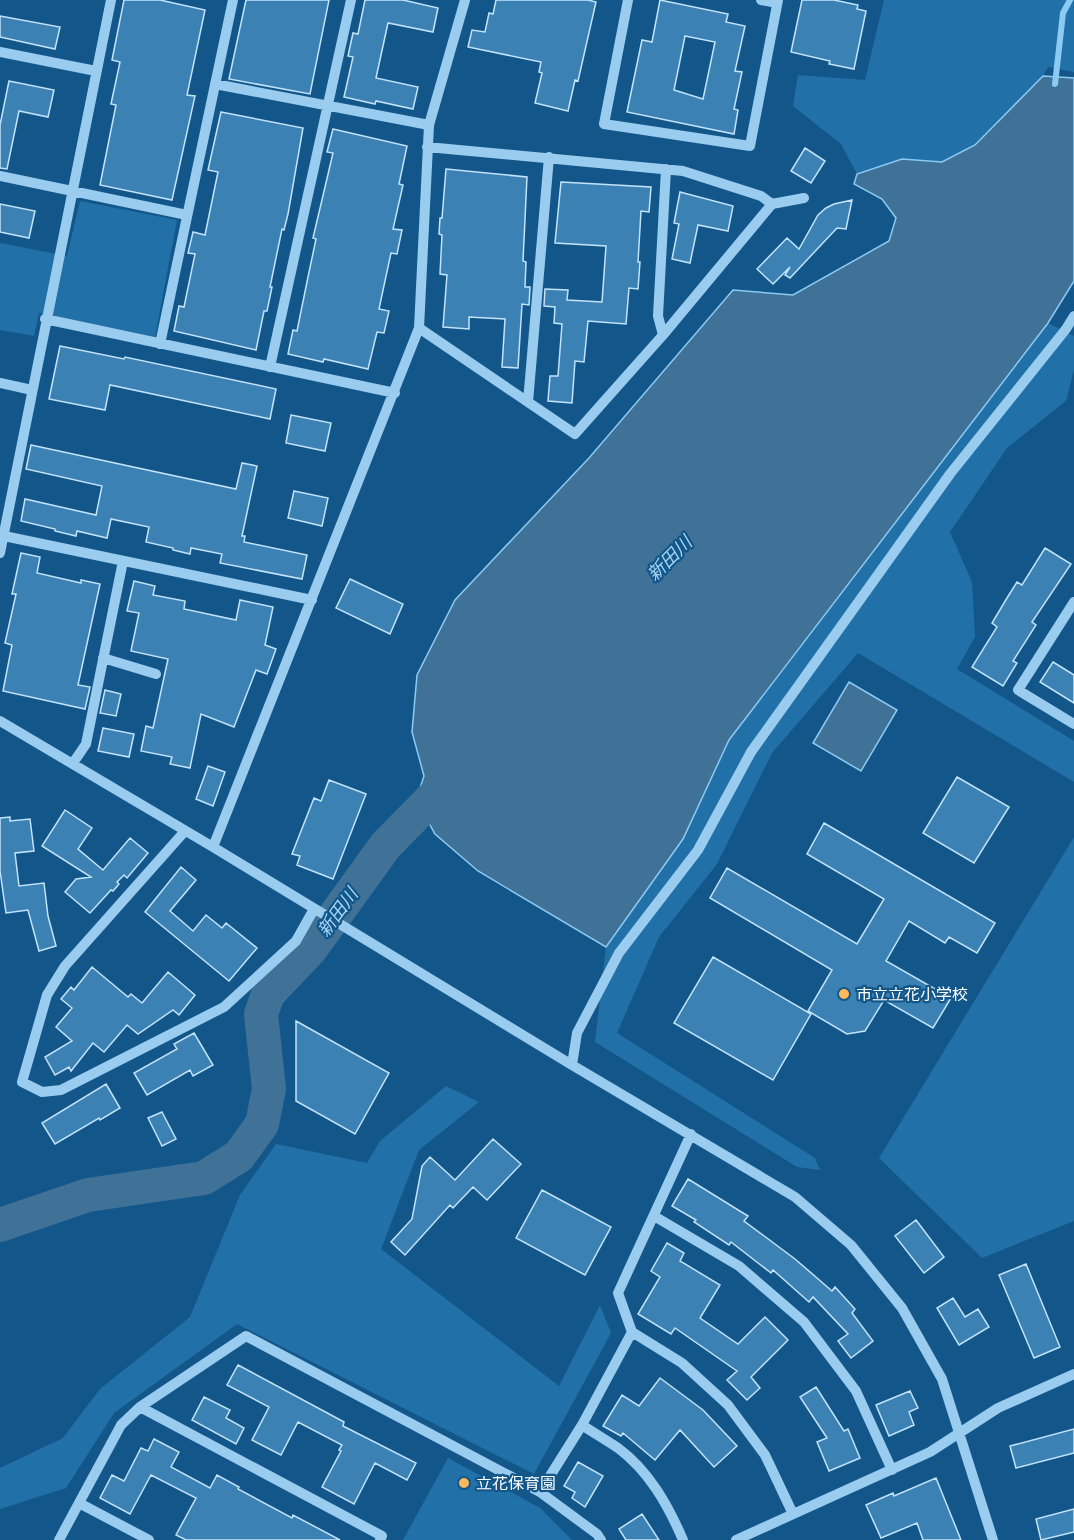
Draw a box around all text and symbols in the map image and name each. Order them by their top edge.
water label: 新田川 [642,530,697,585]
water label: 新田川 [312,882,363,940]
place label: 市立立花小学校 [856,984,968,1004]
marker: 市立立花小学校 [837,987,851,1001]
place label: 立花保育園 [476,1473,556,1493]
marker: 立花保育園 [457,1476,471,1490]

